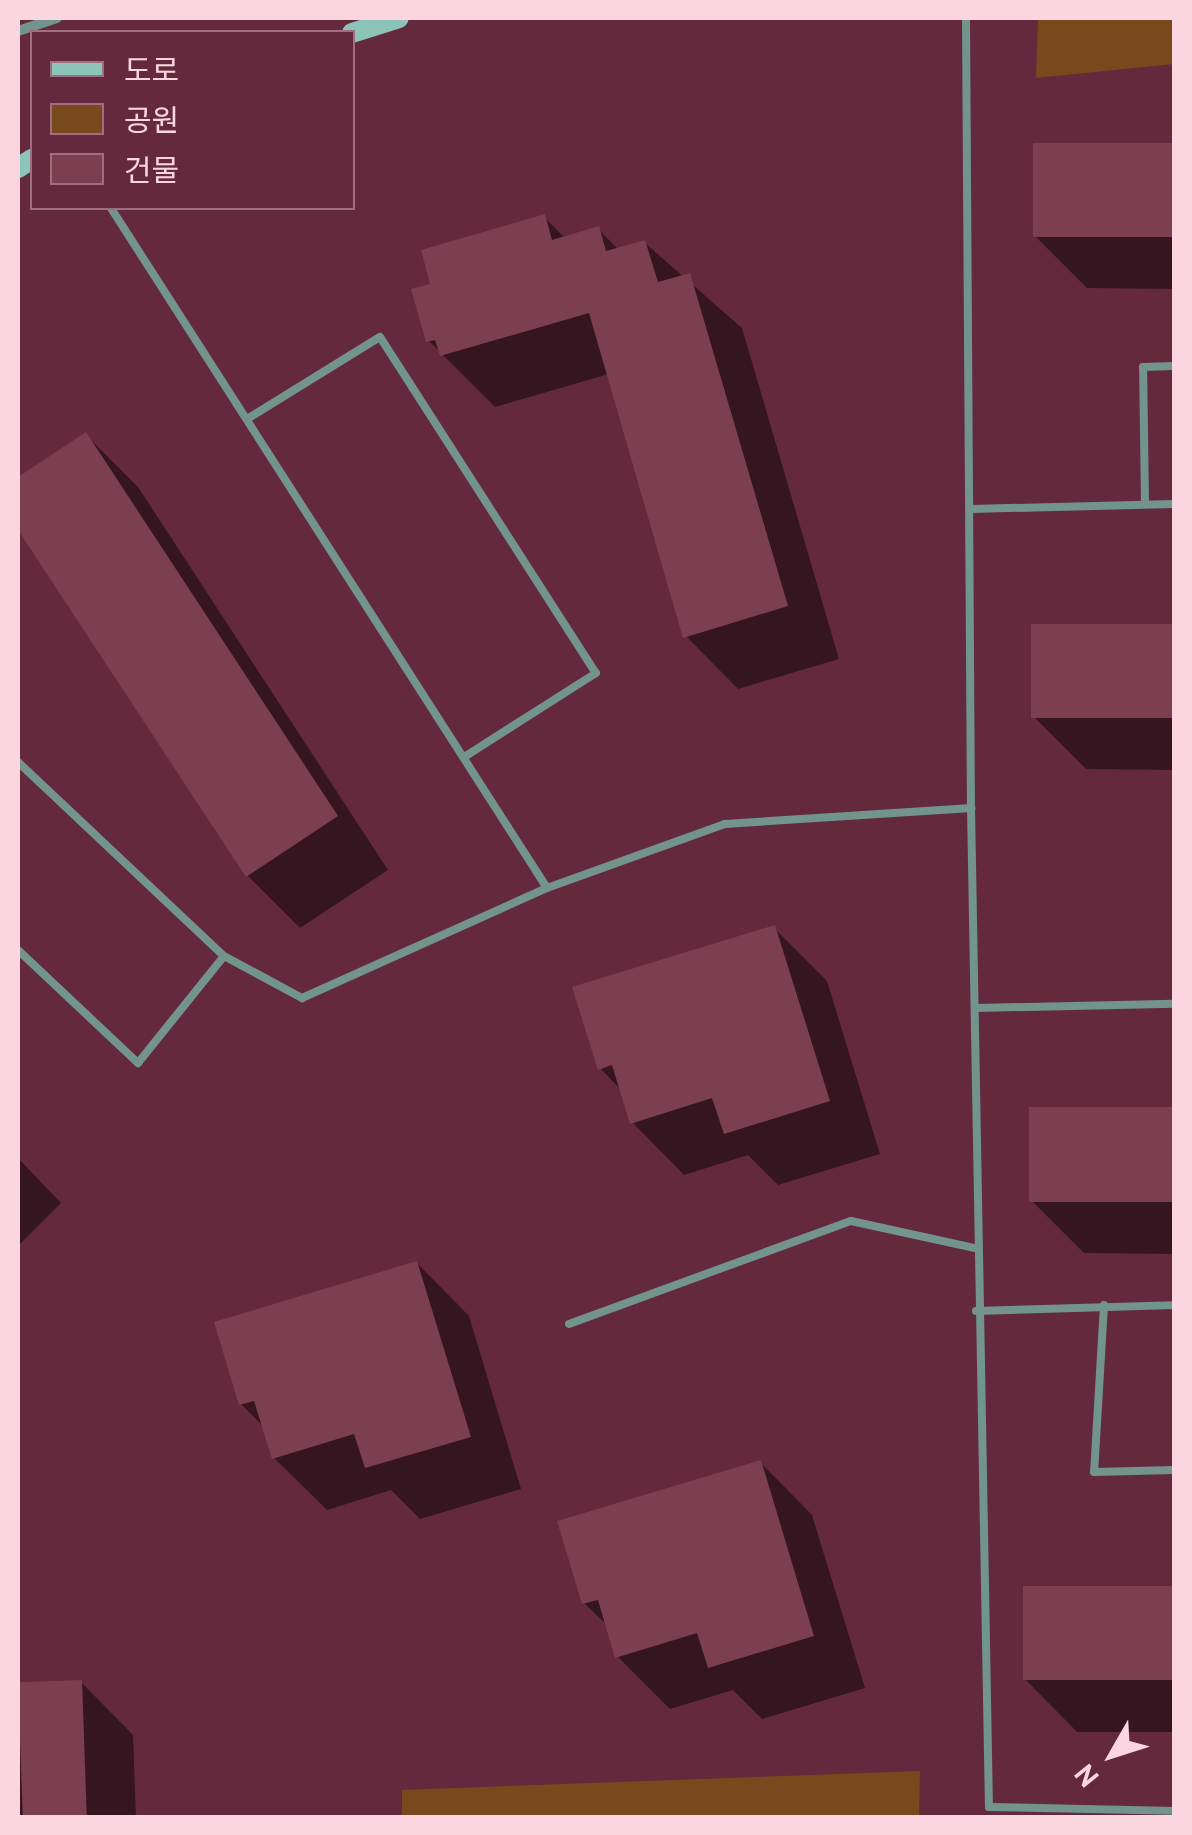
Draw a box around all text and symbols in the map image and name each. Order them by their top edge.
legend [30,30,355,210]
text: 도로 [124,55,179,92]
text: 공원 [124,105,179,142]
text: 건물 [124,155,179,192]
north arrow [1062,1705,1162,1805]
text: N [1068,1755,1109,1793]

